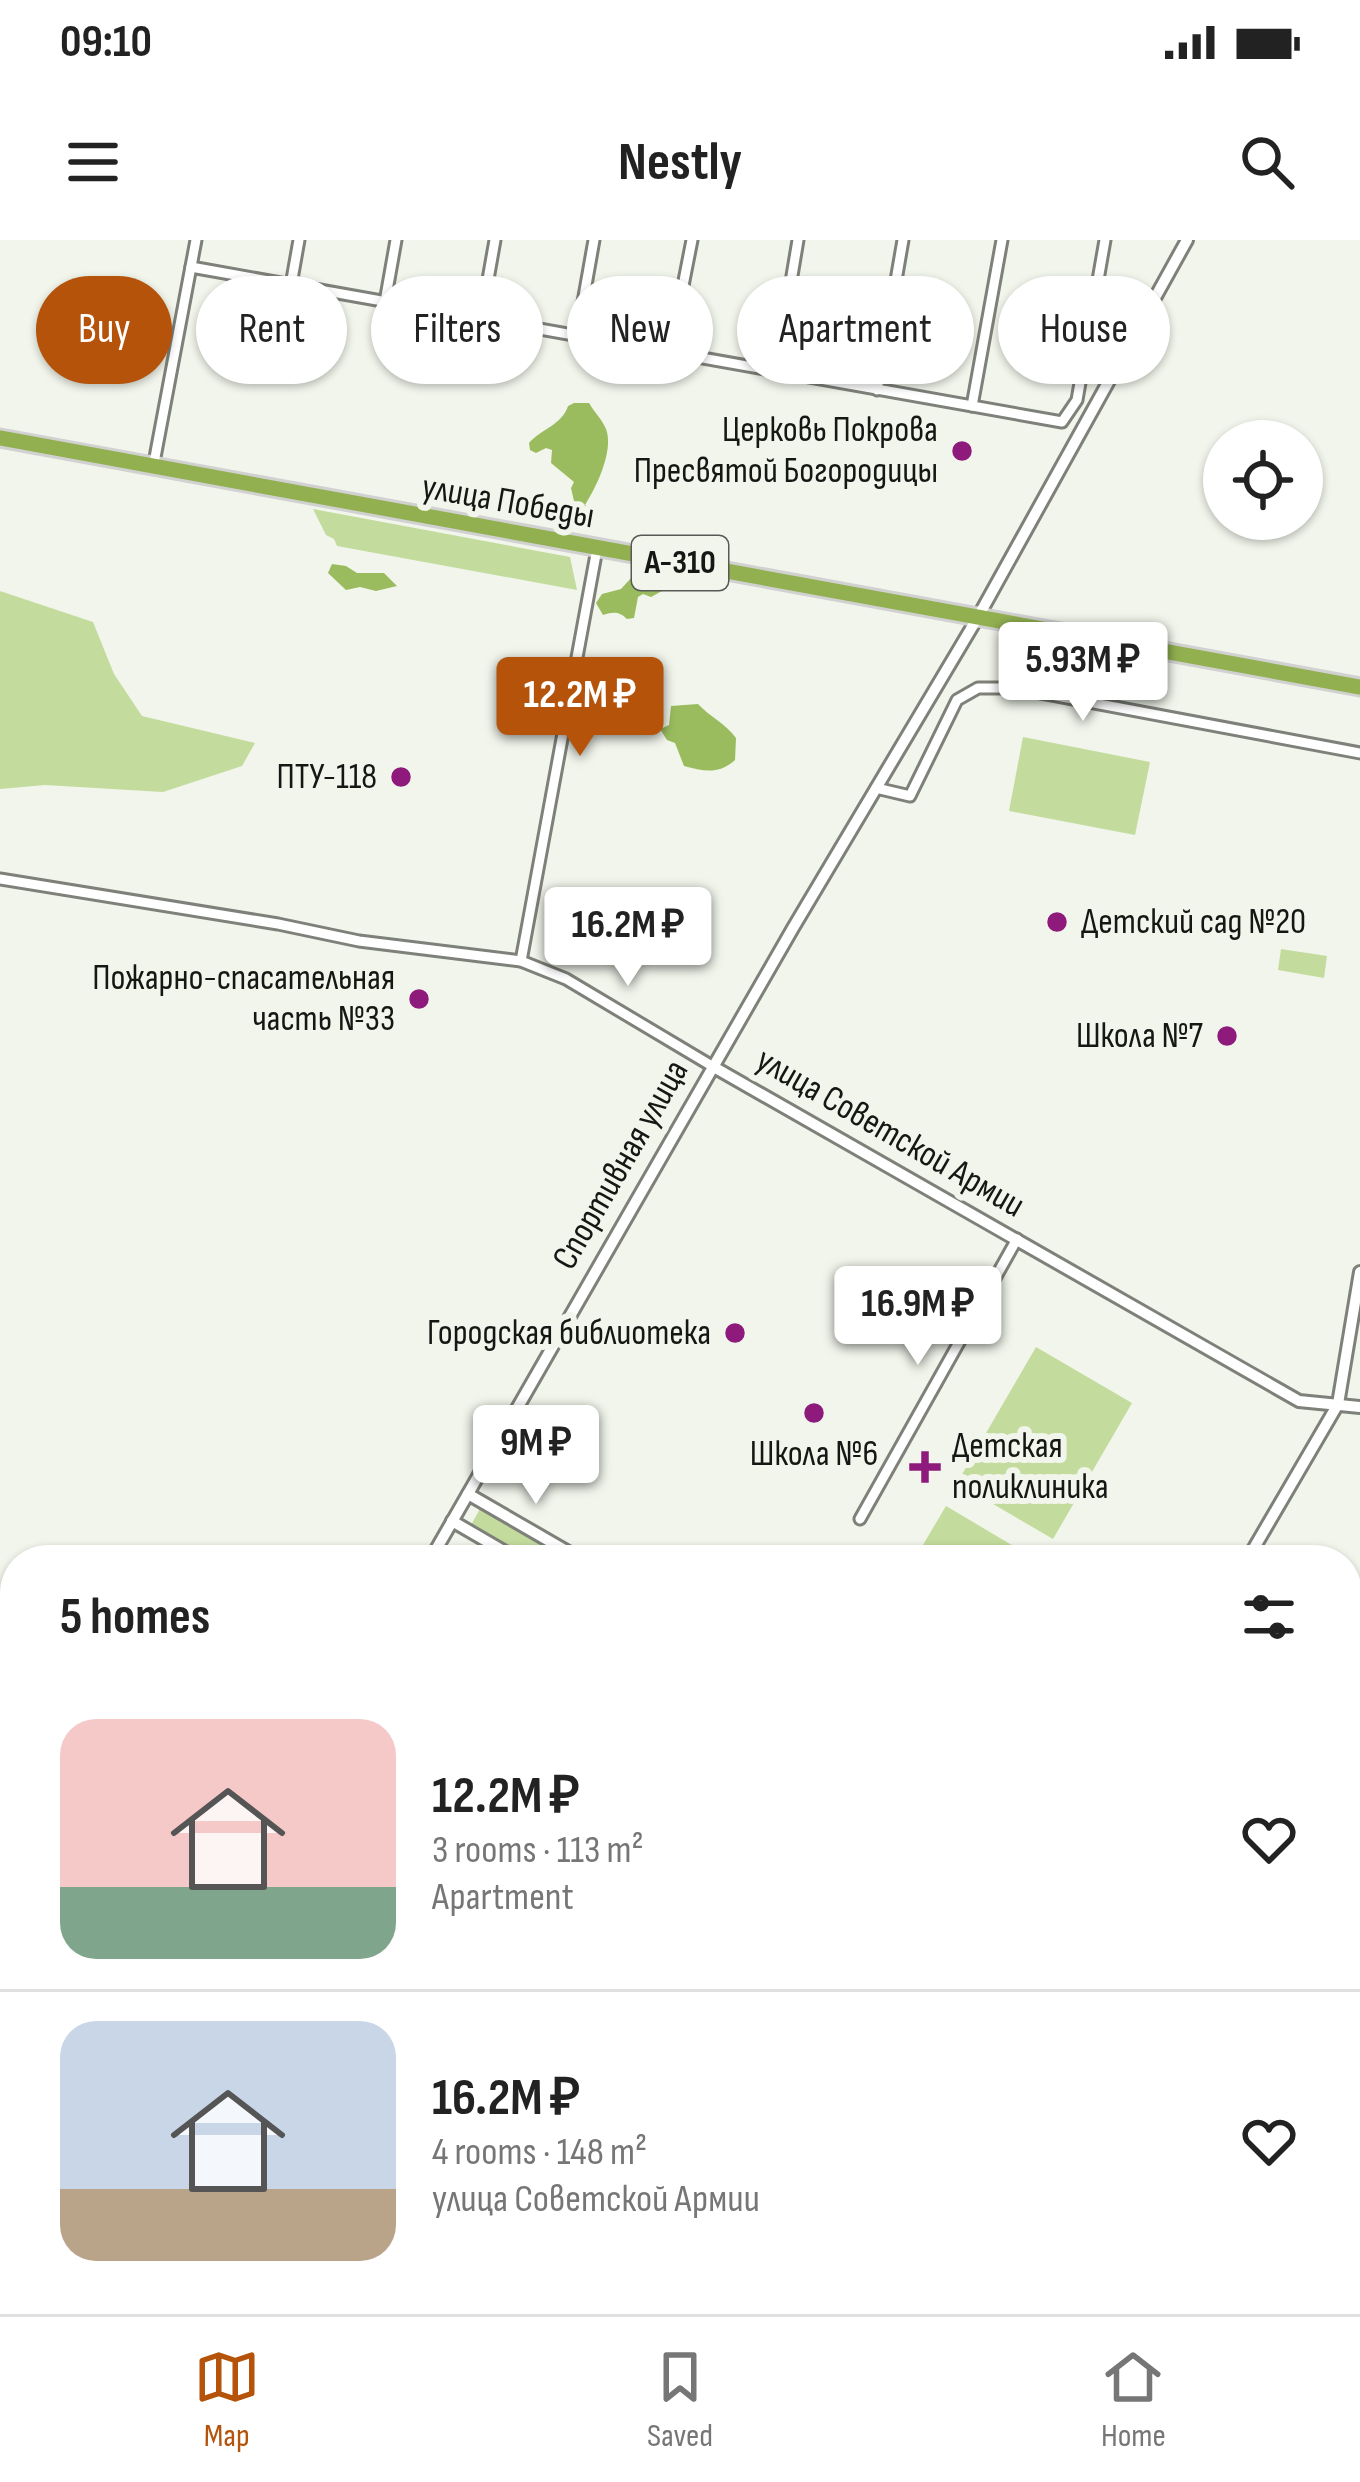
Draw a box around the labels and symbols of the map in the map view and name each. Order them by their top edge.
place label: Церковь Покрова Пресвятой Богородицы [634,409,938,493]
marker: Церковь Покрова Пресвятой Богородицы [949,438,975,464]
street label: улица Победы [419,466,597,538]
road number: А-310 [632,536,728,590]
pin: 5.93M ₽ [972,622,1194,724]
pin: 12.2M ₽ [469,657,691,759]
place label: ПТУ-118 [276,756,377,799]
marker: ПТУ-118 [388,764,414,790]
pin: 16.2M ₽ [517,887,739,989]
place label: Детский сад №20 [1081,901,1306,944]
marker: Детский сад №20 [1044,909,1070,935]
place label: Пожарно-спасательная часть №33 [92,957,395,1041]
marker: Пожарно-спасательная часть №33 [406,986,432,1012]
place label: Школа №7 [1076,1015,1204,1058]
marker: Школа №7 [1214,1023,1240,1049]
street label: улица Советской Армии [748,1039,1032,1227]
street label: Спортивная улица [544,1053,698,1277]
pin: 16.9M ₽ [807,1266,1029,1368]
place label: Городская библиотека [427,1312,711,1355]
marker: Городская библиотека [722,1320,748,1346]
marker: Школа №6 [801,1400,827,1426]
pin: 9M ₽ [465,1405,607,1507]
place label: Детская поликлиника [952,1425,1109,1509]
place label: Школа №6 [750,1433,878,1476]
marker: Детская поликлиника [909,1451,941,1483]

